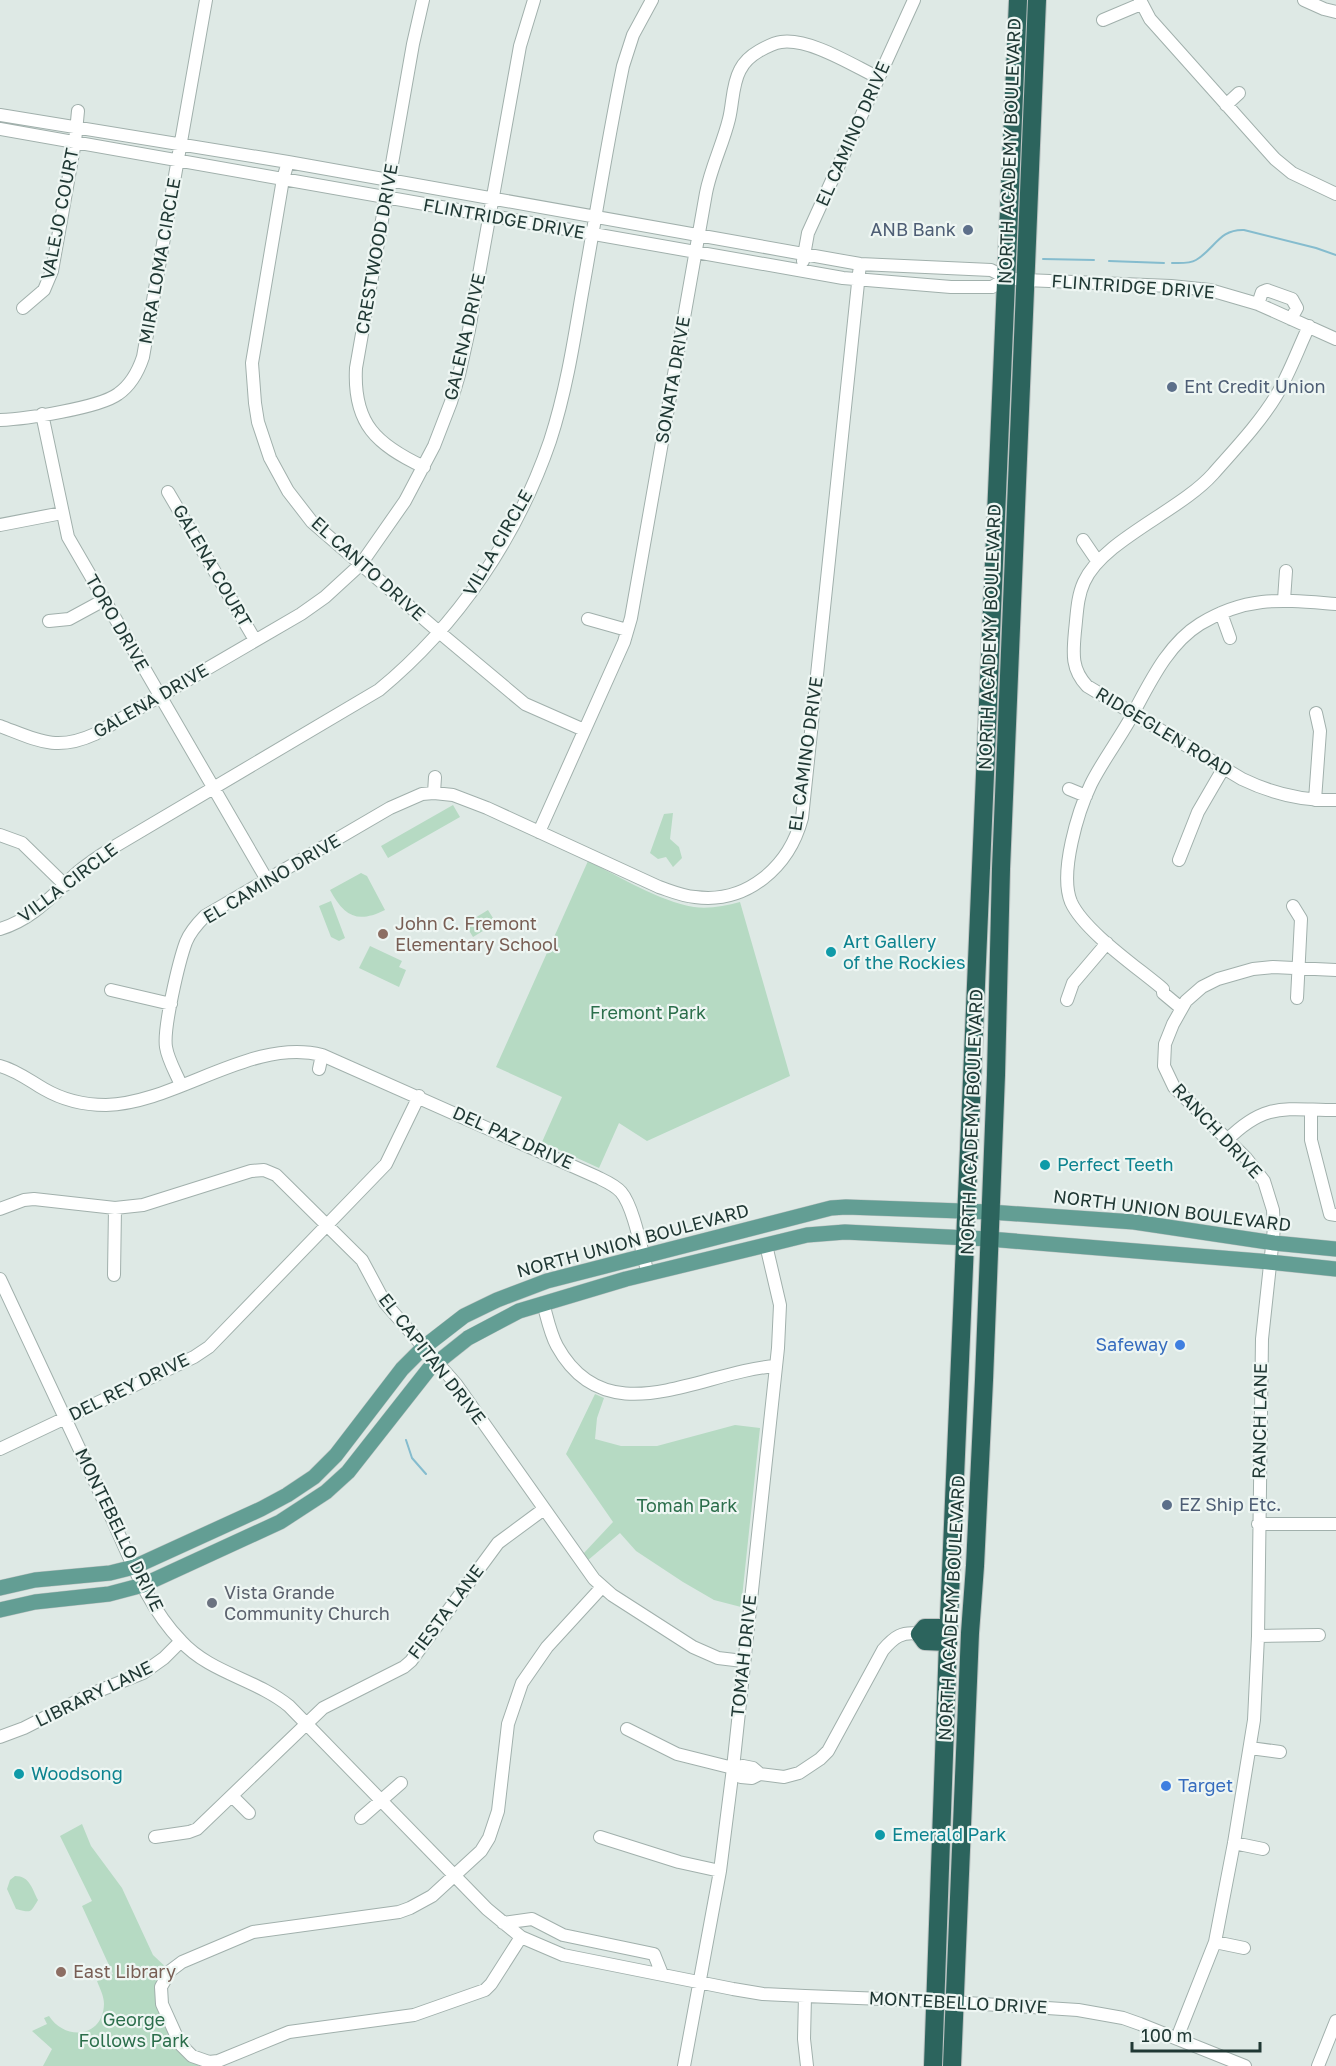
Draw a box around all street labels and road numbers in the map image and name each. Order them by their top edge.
street label: NORTH ACADEMY BOULEVARD [993,18,1025,284]
street label: EL CAMINO DRIVE [810,58,894,209]
street label: VALEJO COURT [35,146,83,281]
street label: CRESTWOOD DRIVE [350,162,402,336]
street label: MIRA LOMA CIRCLE [134,176,184,346]
street label: FLINTRIDGE DRIVE [422,193,587,243]
street label: FLINTRIDGE DRIVE [1051,269,1215,303]
street label: GALENA DRIVE [439,271,489,402]
street label: SONATA DRIVE [650,314,694,445]
street label: VILLA CIRCLE [458,485,536,600]
street label: GALENA COURT [169,500,257,631]
street label: NORTH ACADEMY BOULEVARD [973,504,1005,770]
street label: EL CANTO DRIVE [307,511,430,625]
street label: TORO DRIVE [81,570,154,675]
street label: GALENA DRIVE [89,658,212,742]
street label: EL CAMINO DRIVE [783,675,827,833]
street label: RIDGEGLEN ROAD [1092,682,1237,781]
street label: EL CAMINO DRIVE [199,829,344,928]
street label: VILLA CIRCLE [13,838,122,927]
street label: NORTH ACADEMY BOULEVARD [955,989,987,1255]
street label: RANCH DRIVE [1168,1078,1267,1182]
street label: DEL PAZ DRIVE [450,1101,577,1173]
street label: NORTH UNION BOULEVARD [1052,1184,1292,1236]
street label: NORTH UNION BOULEVARD [514,1198,751,1282]
street label: EL CAPITAN DRIVE [375,1288,491,1428]
street label: DEL REY DRIVE [65,1347,192,1425]
street label: RANCH LANE [1247,1363,1271,1479]
street label: MONTEBELLO DRIVE [71,1444,169,1615]
street label: NORTH ACADEMY BOULEVARD [933,1474,969,1741]
street label: FIESTA LANE [403,1560,488,1663]
street label: TOMAH DRIVE [726,1593,760,1718]
street label: LIBRARY LANE [31,1655,156,1731]
street label: MONTEBELLO DRIVE [868,1986,1048,2018]

